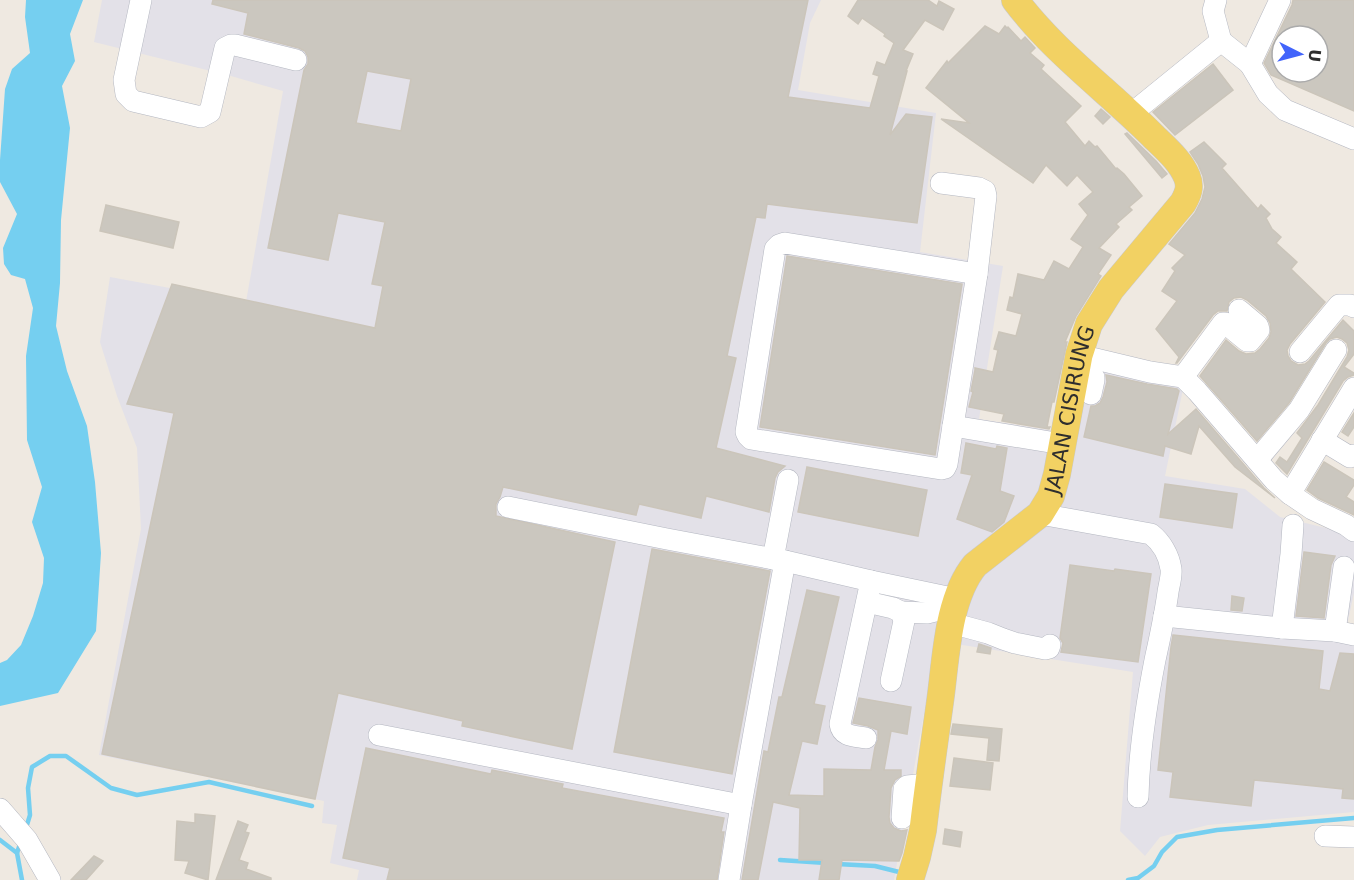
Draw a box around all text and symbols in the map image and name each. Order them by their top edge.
north arrow [1270,24,1330,84]
text: U [1304,48,1325,63]
street label: JALAN CISIRUNG [1040,323,1100,499]

